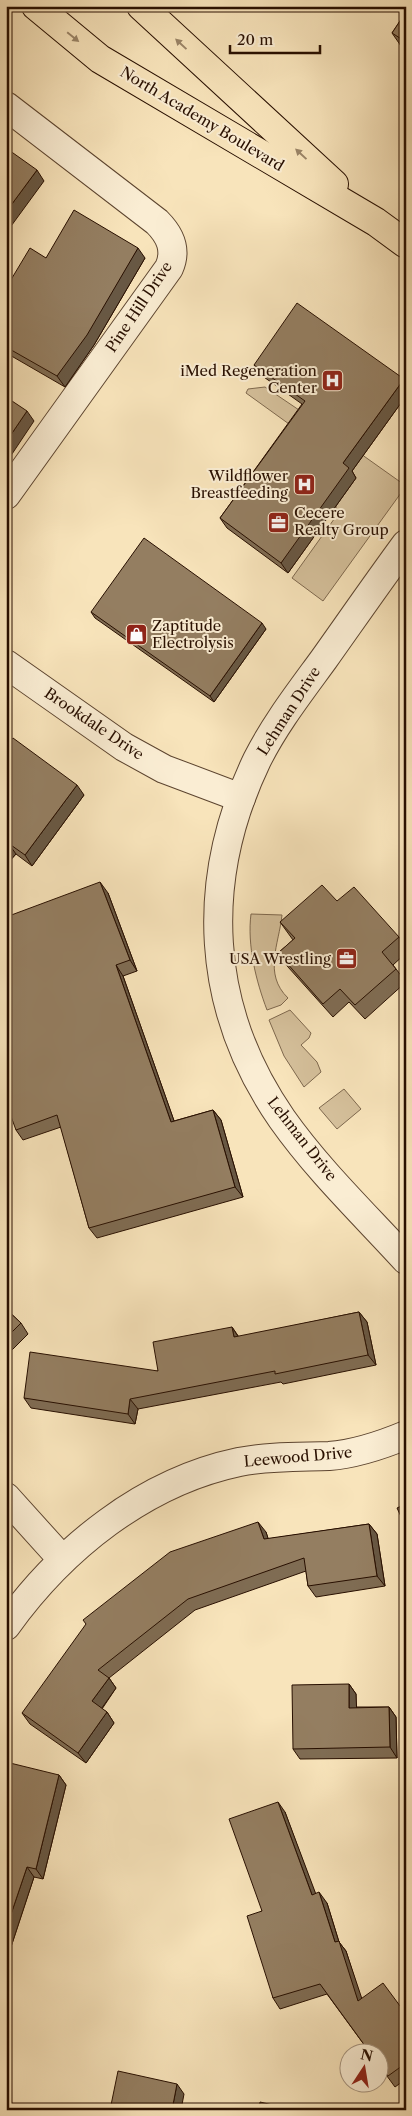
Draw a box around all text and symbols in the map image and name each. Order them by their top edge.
scale bar [230,22,320,54]
text: 20 m [237,30,273,49]
one-way arrow [66,32,79,43]
one-way arrow [176,38,188,50]
street label: North Academy Boulevard [117,62,288,175]
one-way arrow [295,148,307,160]
street label: Pine Hill Drive [101,258,176,356]
place label: iMed Regeneration Center [180,361,318,397]
hospital icon: iMed Regeneration Center [321,368,345,392]
place label: Wildflower Breastfeeding [190,466,289,502]
hospital icon: Wildflower Breastfeeding [292,473,316,497]
place label: Cecere Realty Group [294,503,389,539]
office icon: Cecere Realty Group [266,510,290,534]
place label: Zaptitude Electrolysis [152,616,234,652]
shop icon: Zaptitude Electrolysis [124,623,148,647]
street label: Lehman Drive [253,663,324,759]
street label: Brookdale Drive [41,683,148,764]
office icon: USA Wrestling [335,947,359,971]
place label: USA Wrestling [229,949,331,968]
street label: Lehman Drive [264,1093,341,1185]
street label: Leewood Drive [243,1442,353,1471]
north arrow [340,2044,390,2094]
text: N [359,2045,375,2065]

